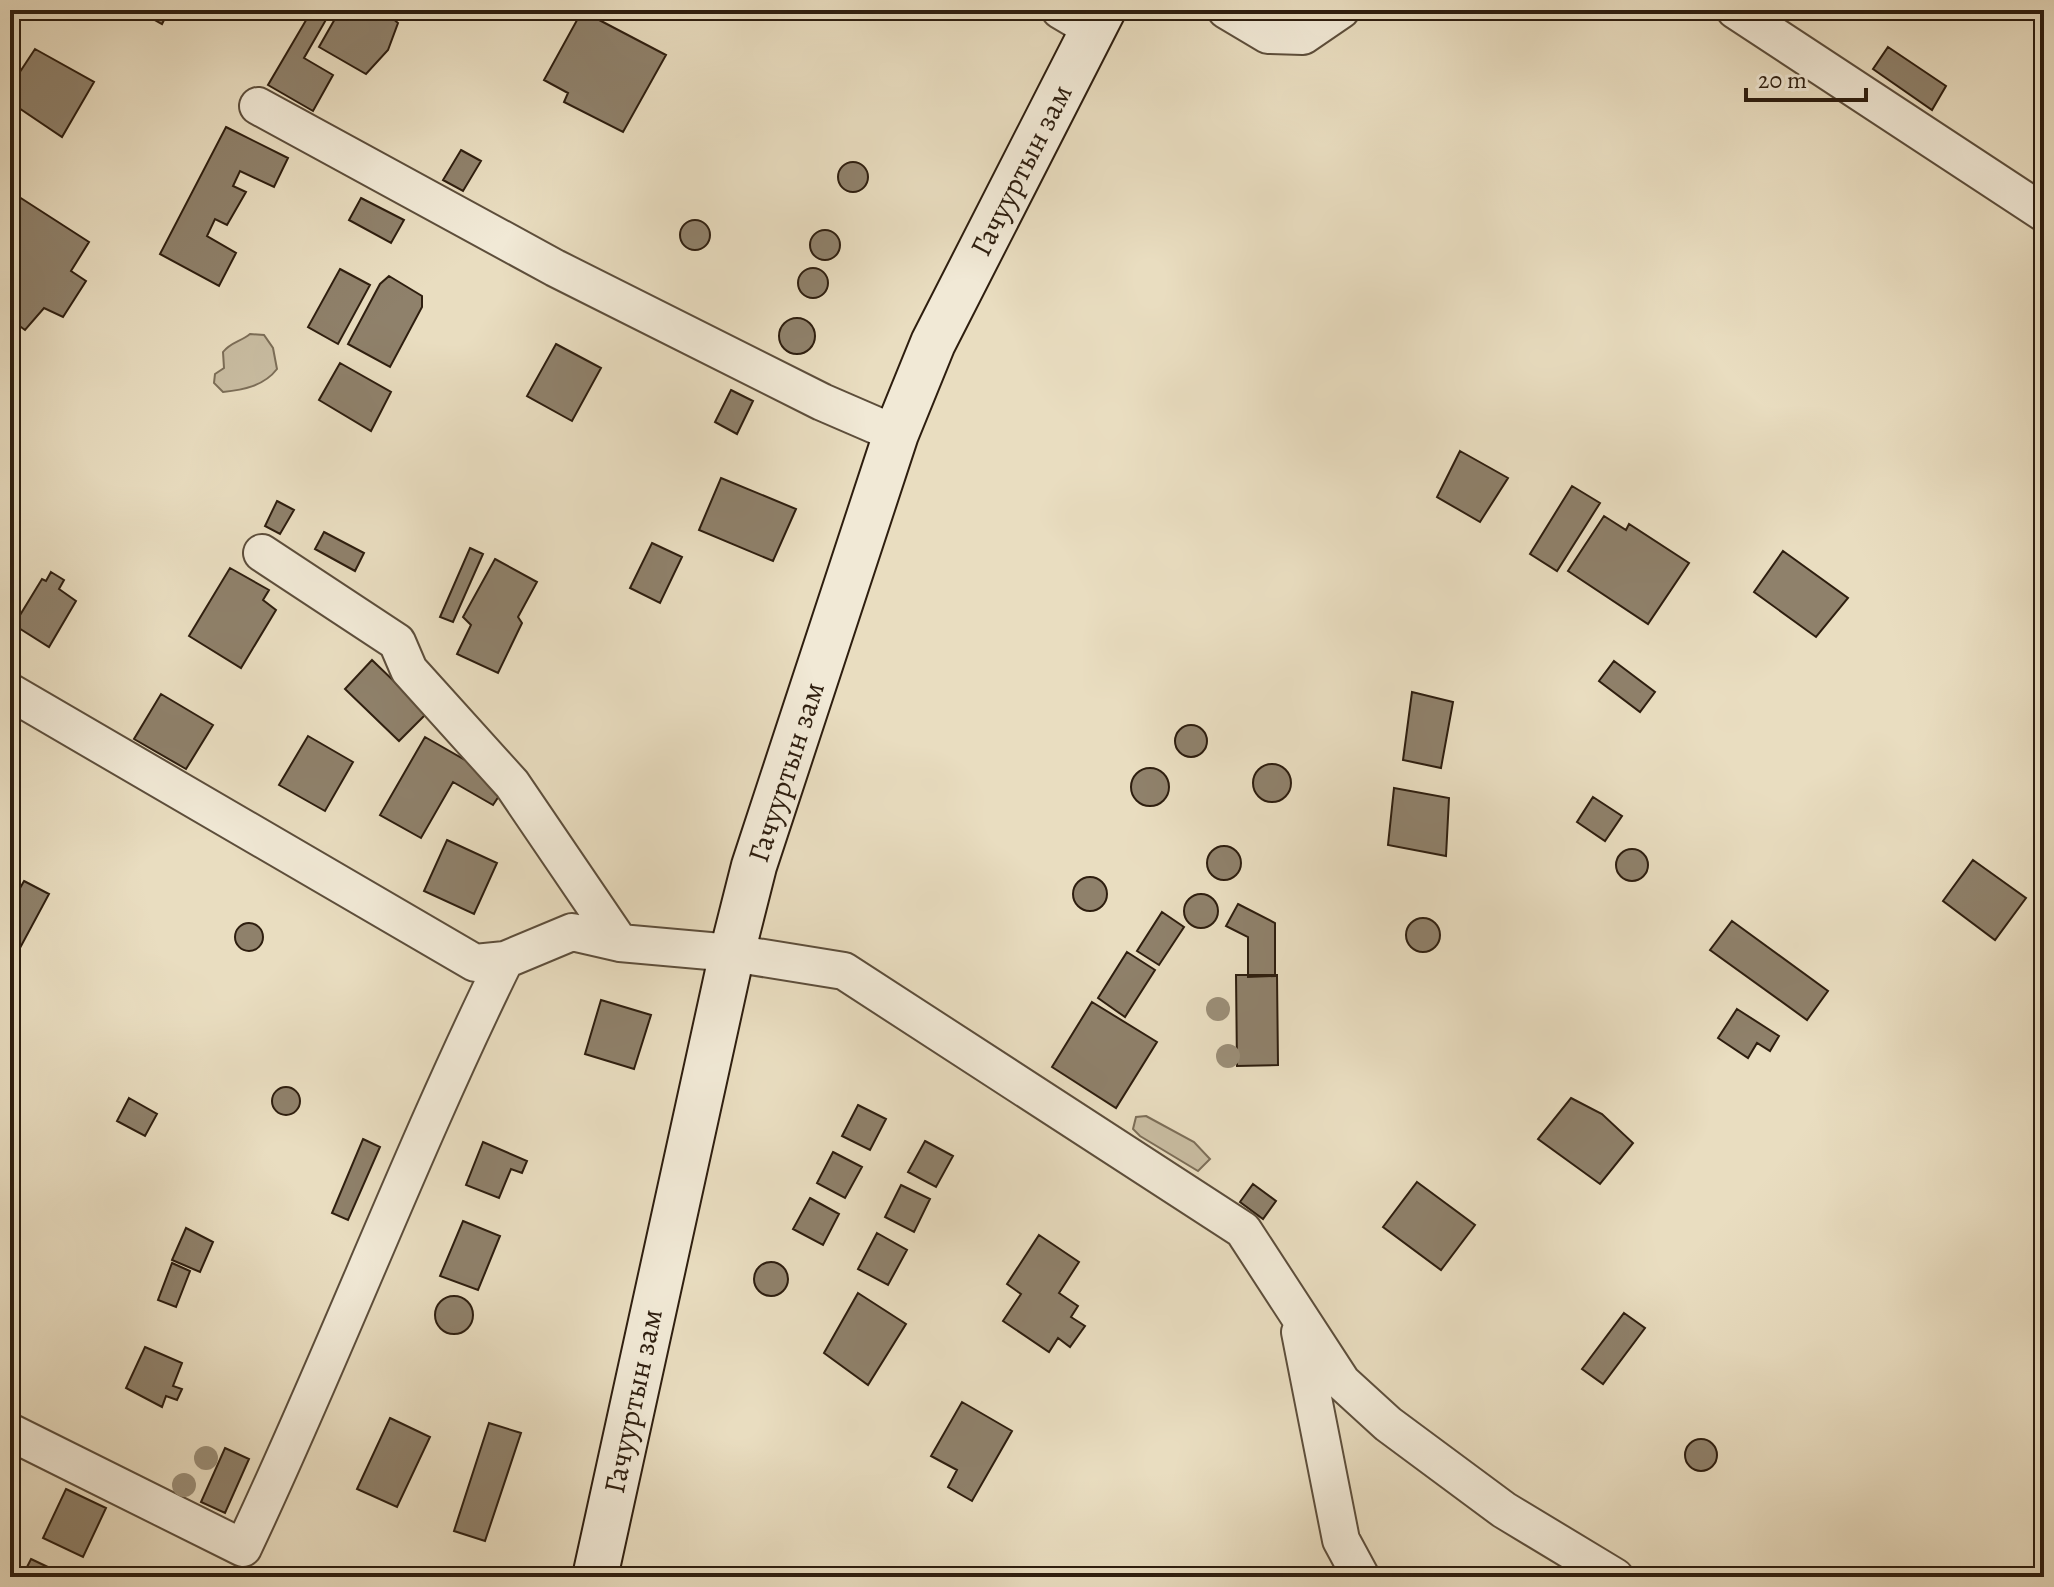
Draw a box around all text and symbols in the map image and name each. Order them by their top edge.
scale bar [1746,52,1866,102]
text: 20 m [1758,64,1807,96]
street label: Гачууртын зам [961,77,1081,263]
street label: Гачууртын зам [738,677,834,867]
street label: Гачууртын зам [594,1305,672,1497]

